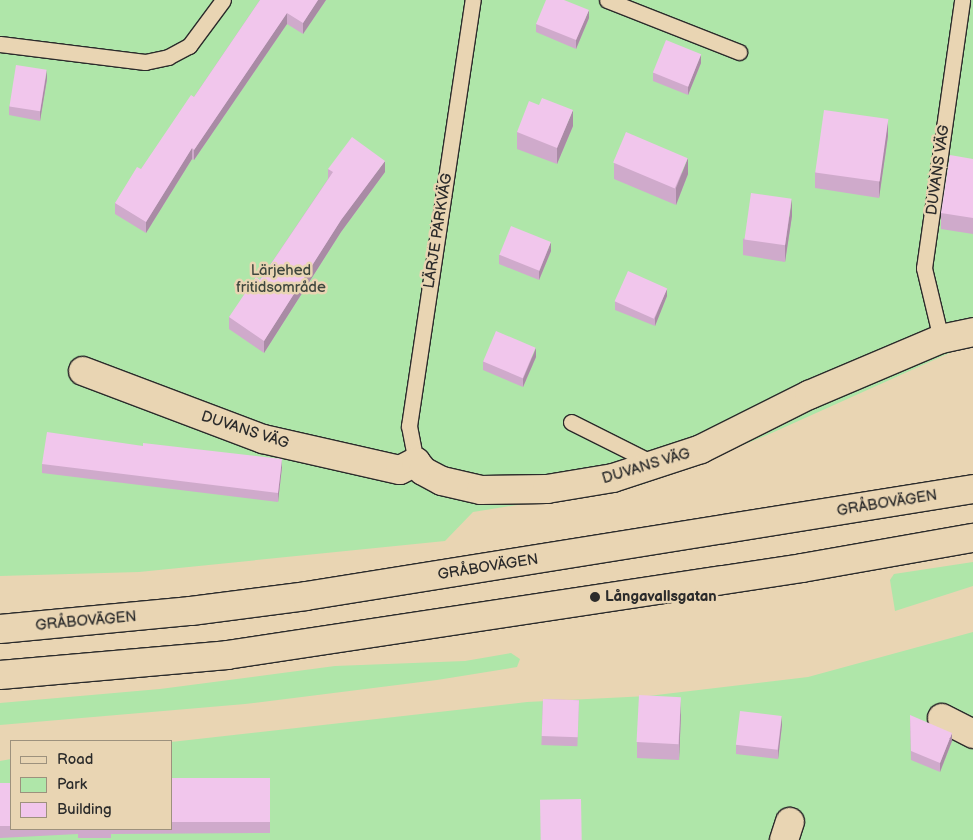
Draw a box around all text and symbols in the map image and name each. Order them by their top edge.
street label: DUVANS VÄG [923,123,953,217]
street label: LÄRJE PARKVÄG [420,172,456,290]
park label: Lärjehed fritidsområde [236,261,326,296]
street label: DUVANS VÄG [199,407,291,453]
street label: DUVANS VÄG [600,444,692,488]
street label: GRÅBOVÄGEN [835,486,939,520]
street label: GRÅBOVÄGEN [436,550,540,584]
place label: Långavallsgatan [605,588,717,606]
marker: Långavallsgatan [589,591,601,603]
street label: GRÅBOVÄGEN [35,608,137,634]
legend [10,740,172,830]
text: Road [57,750,93,769]
text: Park [57,775,87,794]
text: Building [57,800,112,819]

